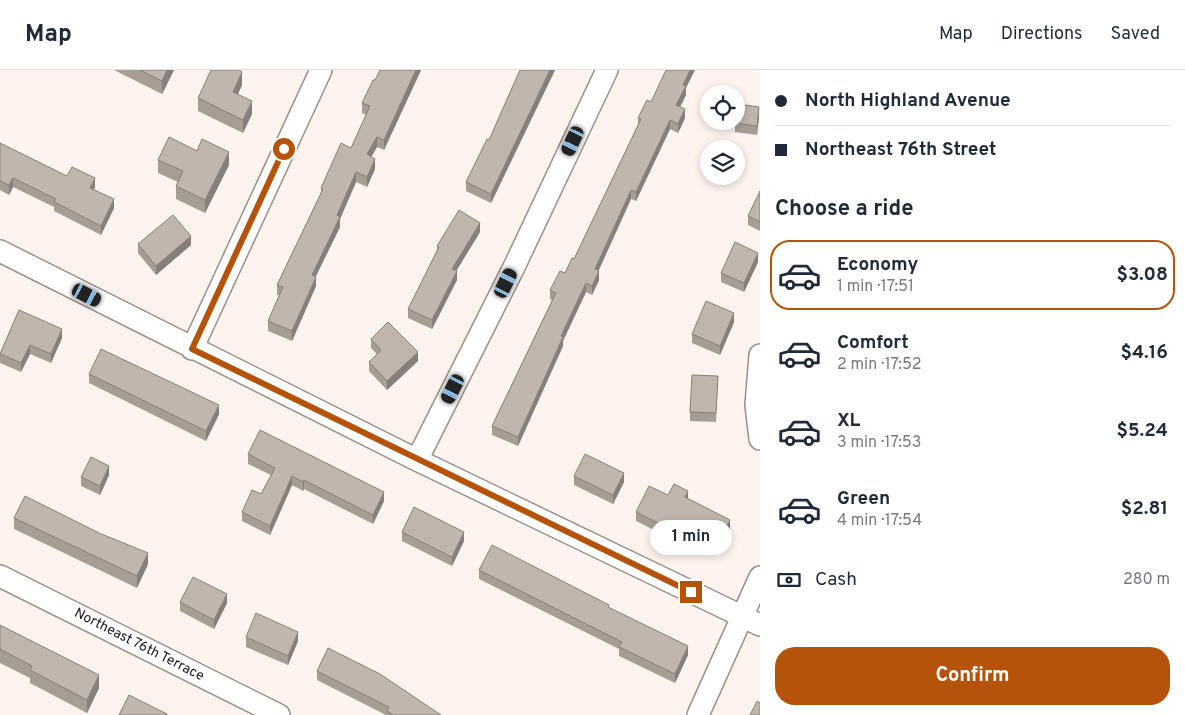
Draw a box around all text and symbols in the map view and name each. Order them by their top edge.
text: Map [25,20,72,50]
text: Map [939,23,973,46]
text: Directions [1001,23,1083,46]
text: Saved [1111,23,1160,46]
map controls [700,85,745,185]
button: locate [700,85,745,130]
text: North Highland Avenue [805,89,1011,113]
car [559,124,586,158]
route start [273,138,295,160]
text: Northeast 76th Street [805,138,997,162]
button: layers [700,140,745,185]
text: Choose a ride [775,196,913,223]
icon: car [777,253,822,298]
text: Economy [837,253,918,277]
text: $3.08 [1117,263,1168,287]
car [492,266,519,300]
text: 1 min · 17:51 [837,277,914,297]
car [70,282,103,308]
icon: car [777,331,822,376]
text: Comfort [837,331,909,355]
text: $4.16 [1120,341,1168,365]
text: 2 min · 17:52 [837,355,922,375]
car [439,372,466,406]
icon: car [777,409,822,454]
text: XL [837,409,860,433]
text: $5.24 [1116,419,1168,443]
text: 3 min · 17:53 [837,433,921,453]
icon: car [777,487,822,532]
text: Green [837,487,890,511]
text: $2.81 [1121,497,1168,521]
text: 4 min · 17:54 [837,511,922,531]
callout: 1 min [650,520,732,554]
text: 1 min [672,527,710,547]
icon: cash [775,566,803,594]
text: Cash [815,568,857,592]
text: 280 m [1123,570,1170,590]
route end [680,581,702,603]
street label: Northeast 76th Terrace [71,605,207,685]
button: Confirm [775,647,1170,705]

